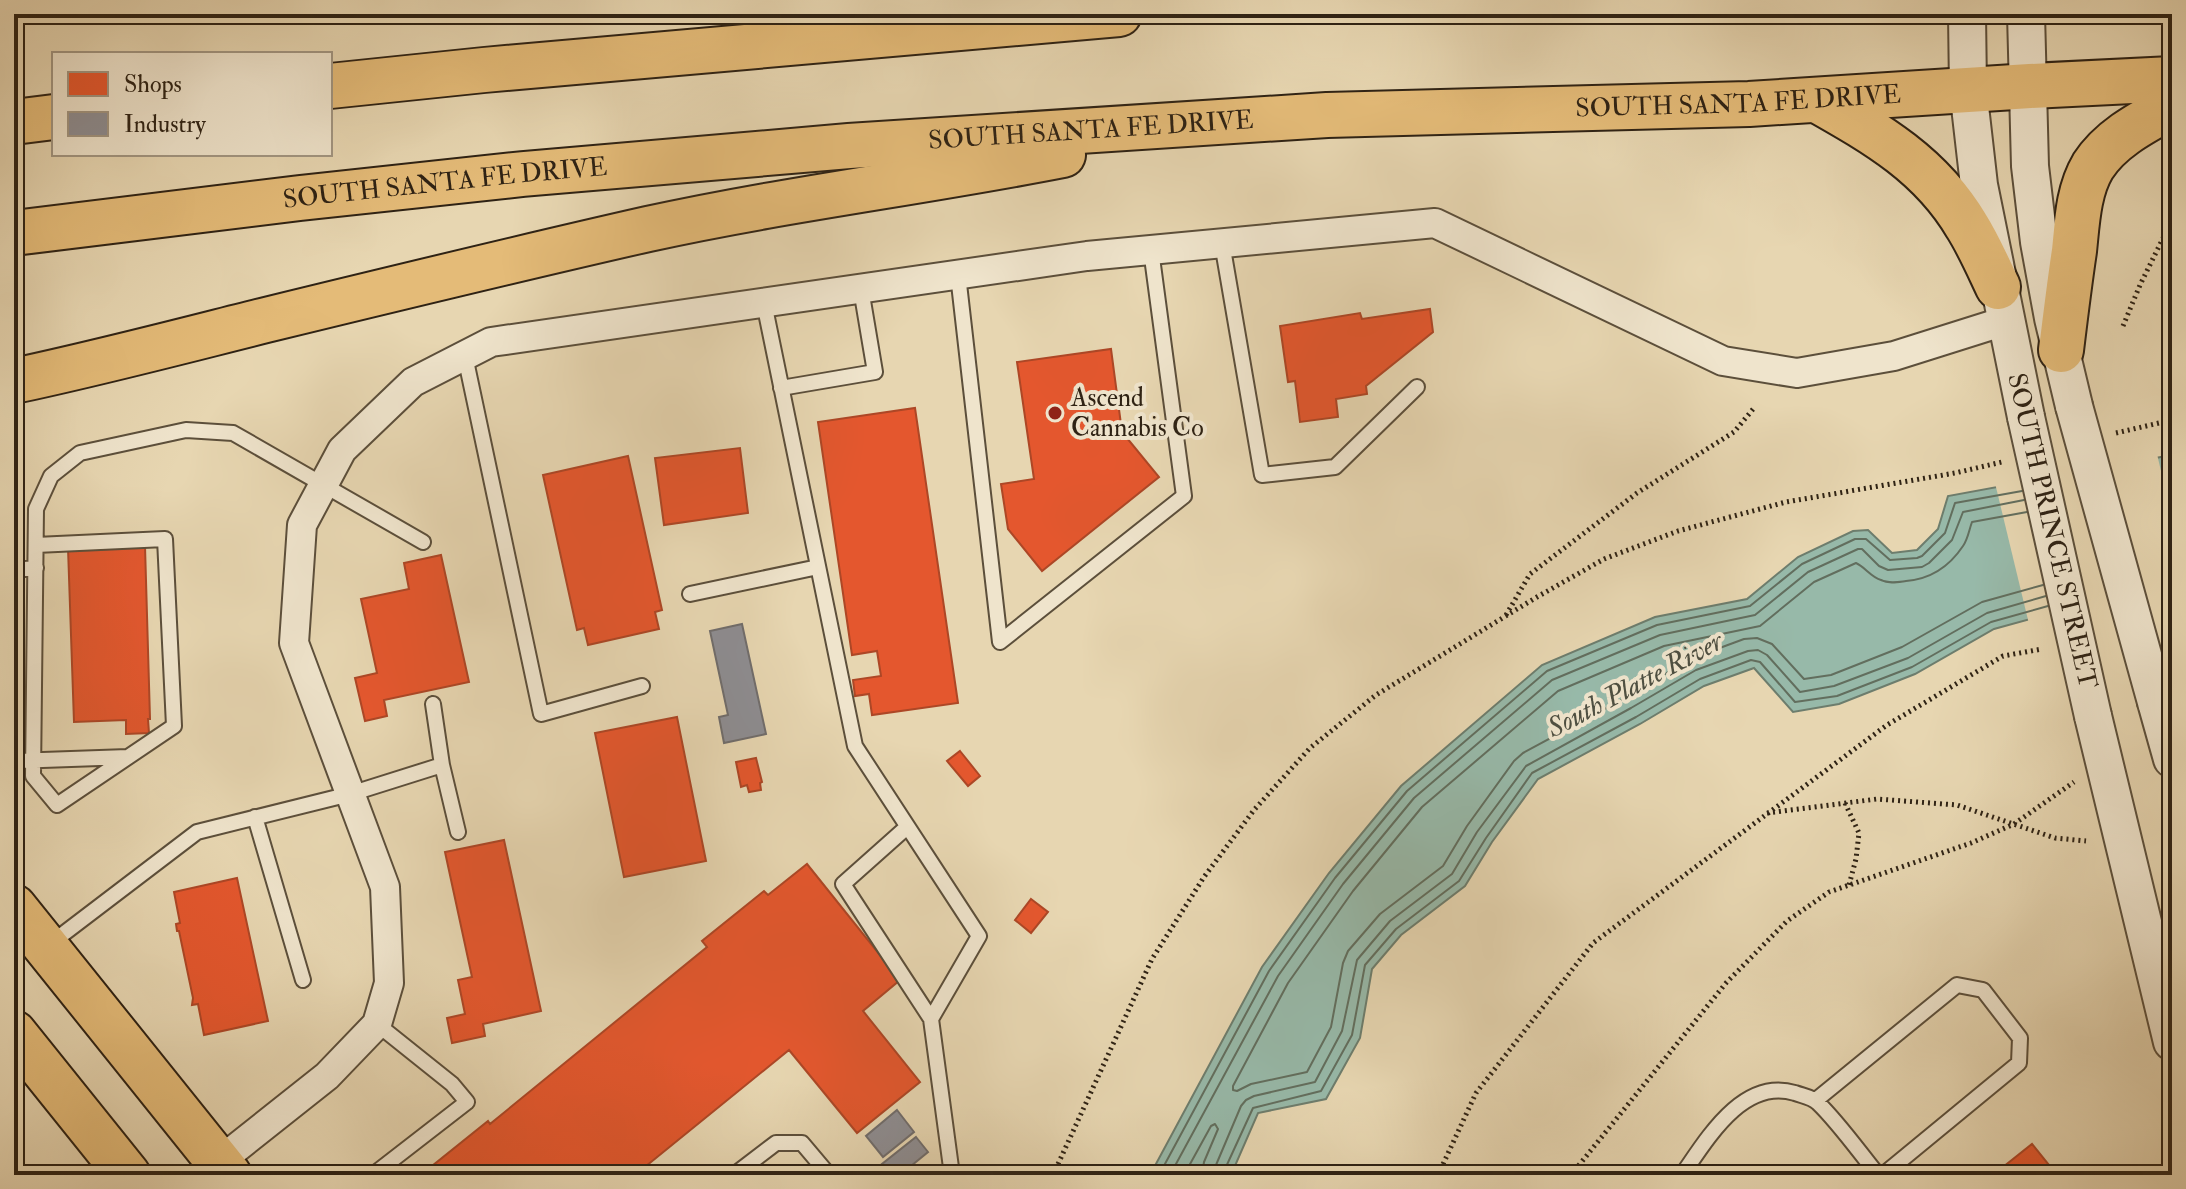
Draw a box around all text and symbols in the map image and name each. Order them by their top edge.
legend [52,52,332,156]
text: Shops [124,69,182,100]
street label: SOUTH SANTA FE DRIVE [1575,78,1902,125]
street label: SOUTH SANTA FE DRIVE [927,104,1255,157]
text: Industry [124,109,206,140]
street label: SOUTH SANTA FE DRIVE [281,151,609,216]
street label: SOUTH PRINCE STREET [2000,370,2104,692]
place label: Ascend Cannabis Co [1070,382,1204,444]
marker: Ascend Cannabis Co [1046,404,1064,422]
water label: South Platte River [1540,623,1730,746]

